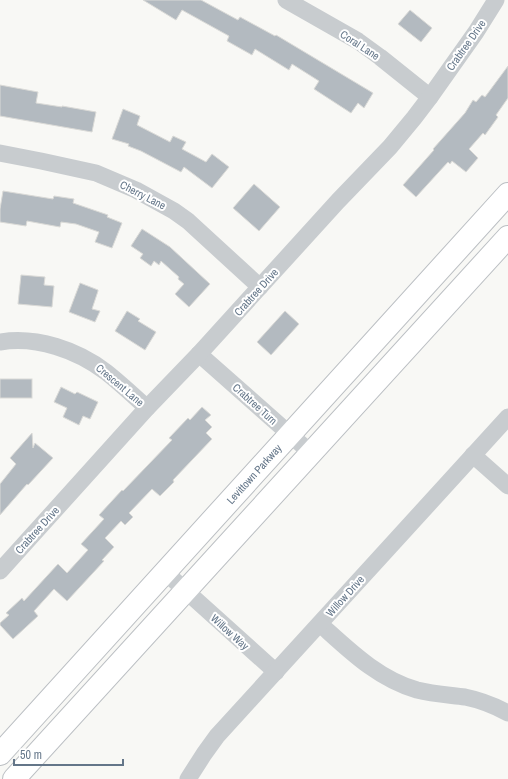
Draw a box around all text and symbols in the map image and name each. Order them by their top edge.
street label: Crabtree Drive [443,17,489,73]
street label: Coral Lane [338,27,382,63]
street label: Cherry Lane [118,177,168,213]
street label: Crabtree Drive [231,265,281,319]
street label: Crescent Lane [93,361,147,409]
street label: Crabtree Turn [230,380,280,428]
street label: Levittown Parkway [223,441,285,507]
street label: Crabtree Drive [12,503,62,557]
street label: Willow Drive [323,573,367,619]
street label: Willow Way [208,611,252,653]
scale bar [14,741,123,767]
text: 50 m [20,747,42,763]

